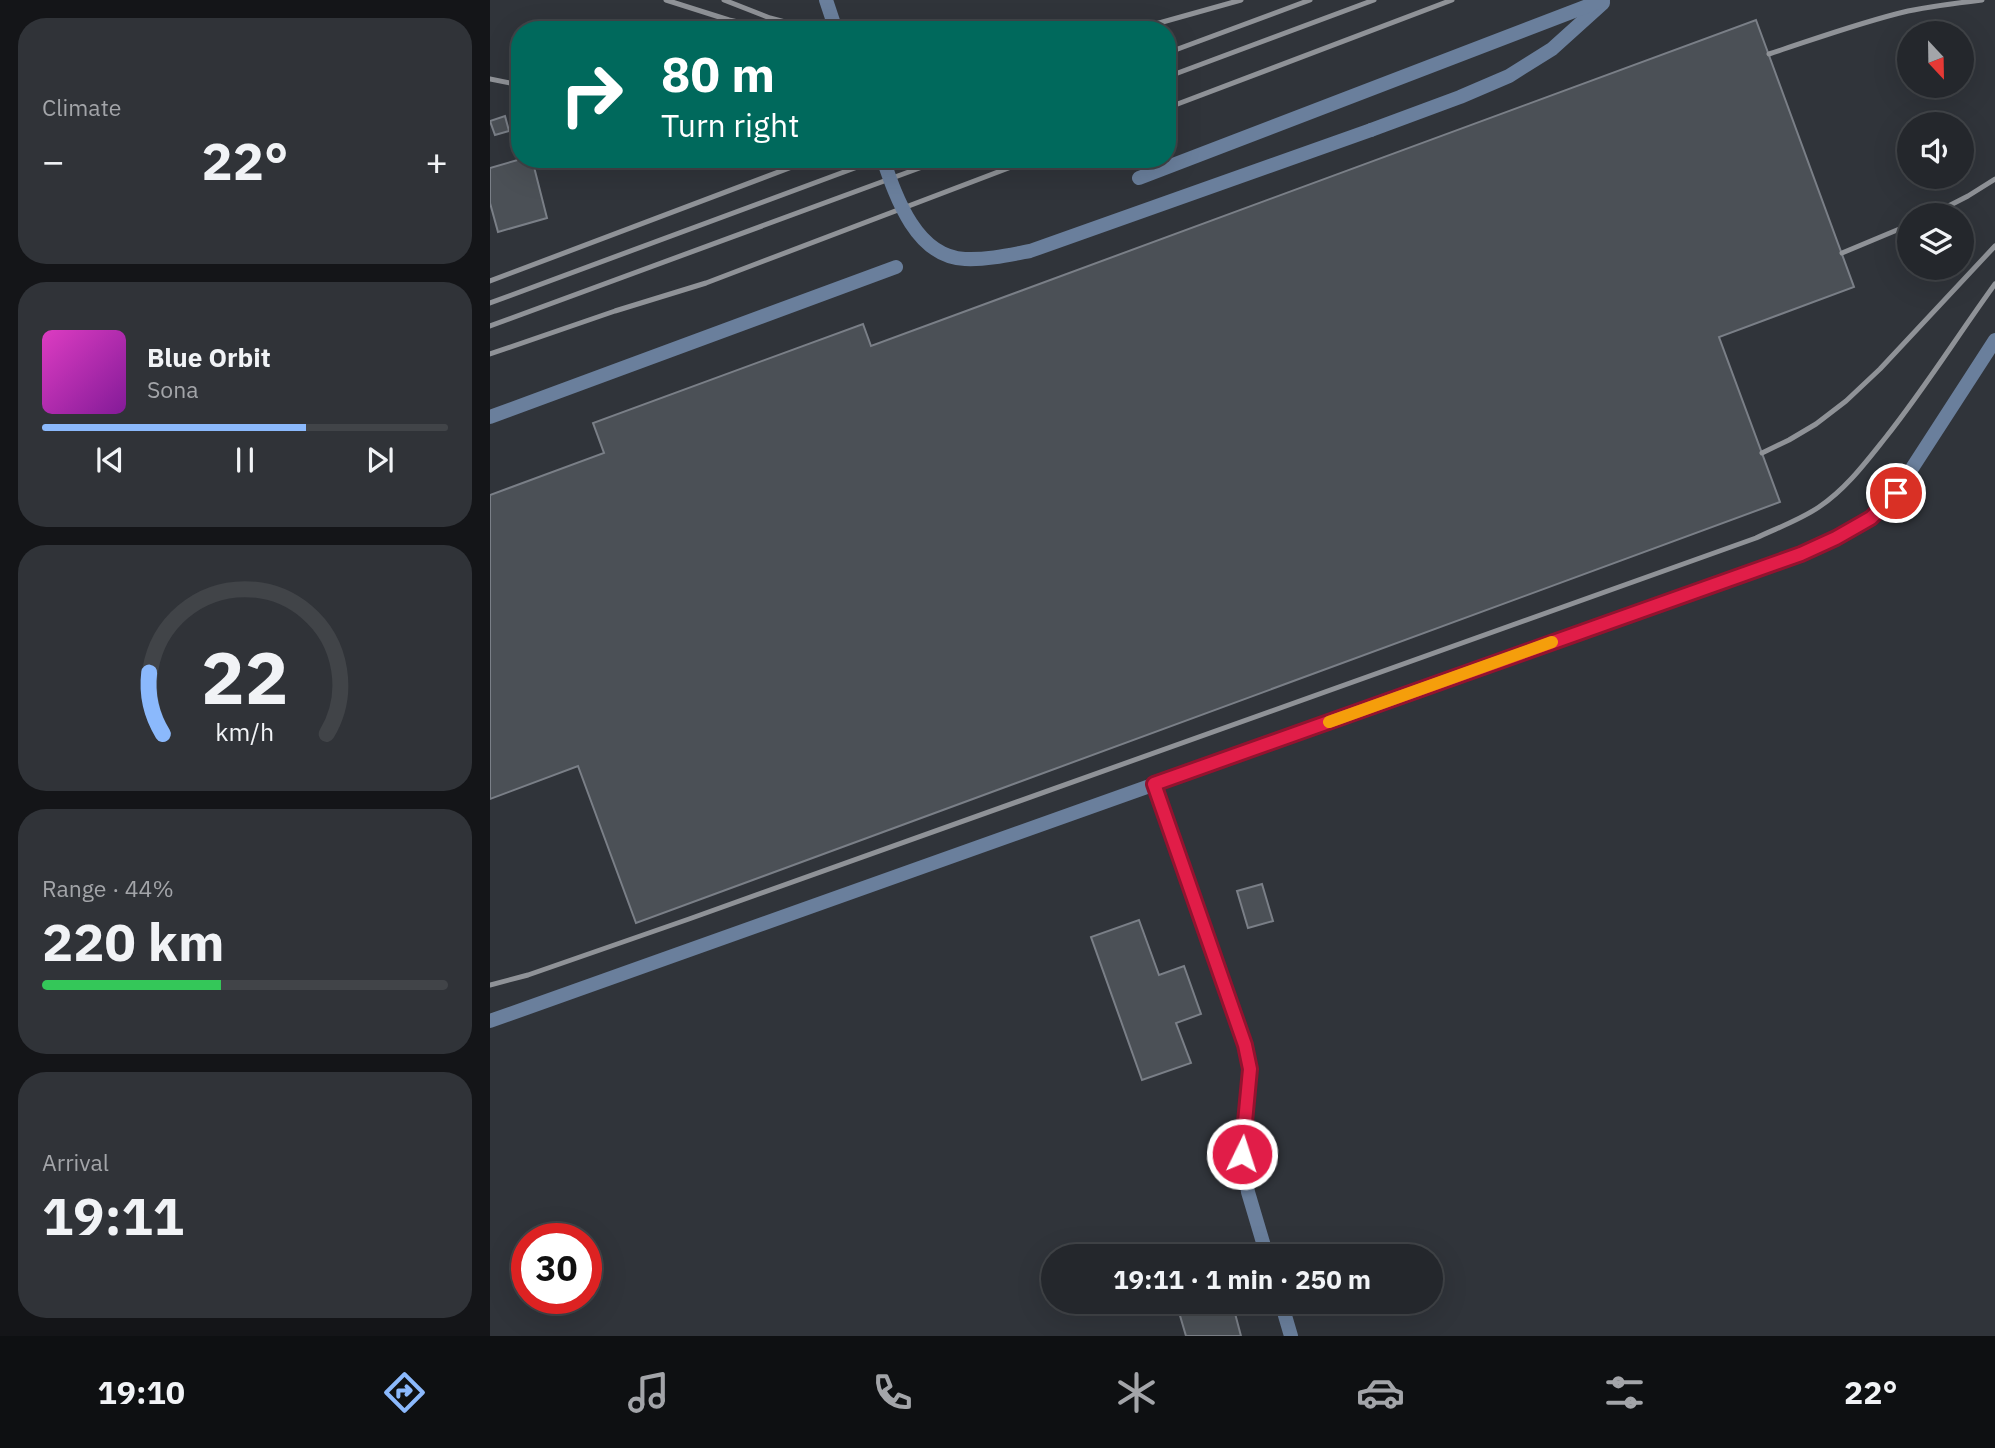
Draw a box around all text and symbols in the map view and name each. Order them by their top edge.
north arrow [1897,21,1974,98]
map controls [1897,21,1974,280]
text: 80 m [661,42,775,105]
icon: right [546,49,637,140]
text: Climate [42,92,121,122]
text: Turn right [661,104,799,146]
button: sound [1897,112,1974,189]
text: 22° [202,127,288,194]
text: − [42,136,65,185]
text: + [425,136,448,185]
button: layers [1897,203,1974,280]
text: Blue Orbit [147,340,271,374]
text: Sona [147,374,199,404]
icon: previous [91,441,129,479]
icon: pause [226,441,264,479]
icon: next [361,441,399,479]
pin [1866,463,1926,523]
icon: arrive [1877,474,1915,512]
text: 22 [201,629,289,724]
text: km/h [216,715,274,748]
text: Range · 44% [42,873,174,903]
text: 220 km [42,908,224,975]
position arrow [1205,1117,1279,1191]
text: Arrival [42,1147,109,1177]
text: 19:11 [42,1182,184,1249]
speed limit sign: 30 [511,1223,602,1314]
text: 19:11 · 1 min · 250 m [1113,1262,1371,1296]
icon: directions [380,1368,429,1417]
icon: music [624,1368,673,1417]
icon: phone [868,1368,917,1417]
icon: climate [1112,1368,1161,1417]
icon: car [1356,1368,1405,1417]
icon: filters [1600,1368,1649,1417]
text: 19:10 [98,1371,185,1413]
text: 22° [1844,1371,1897,1413]

